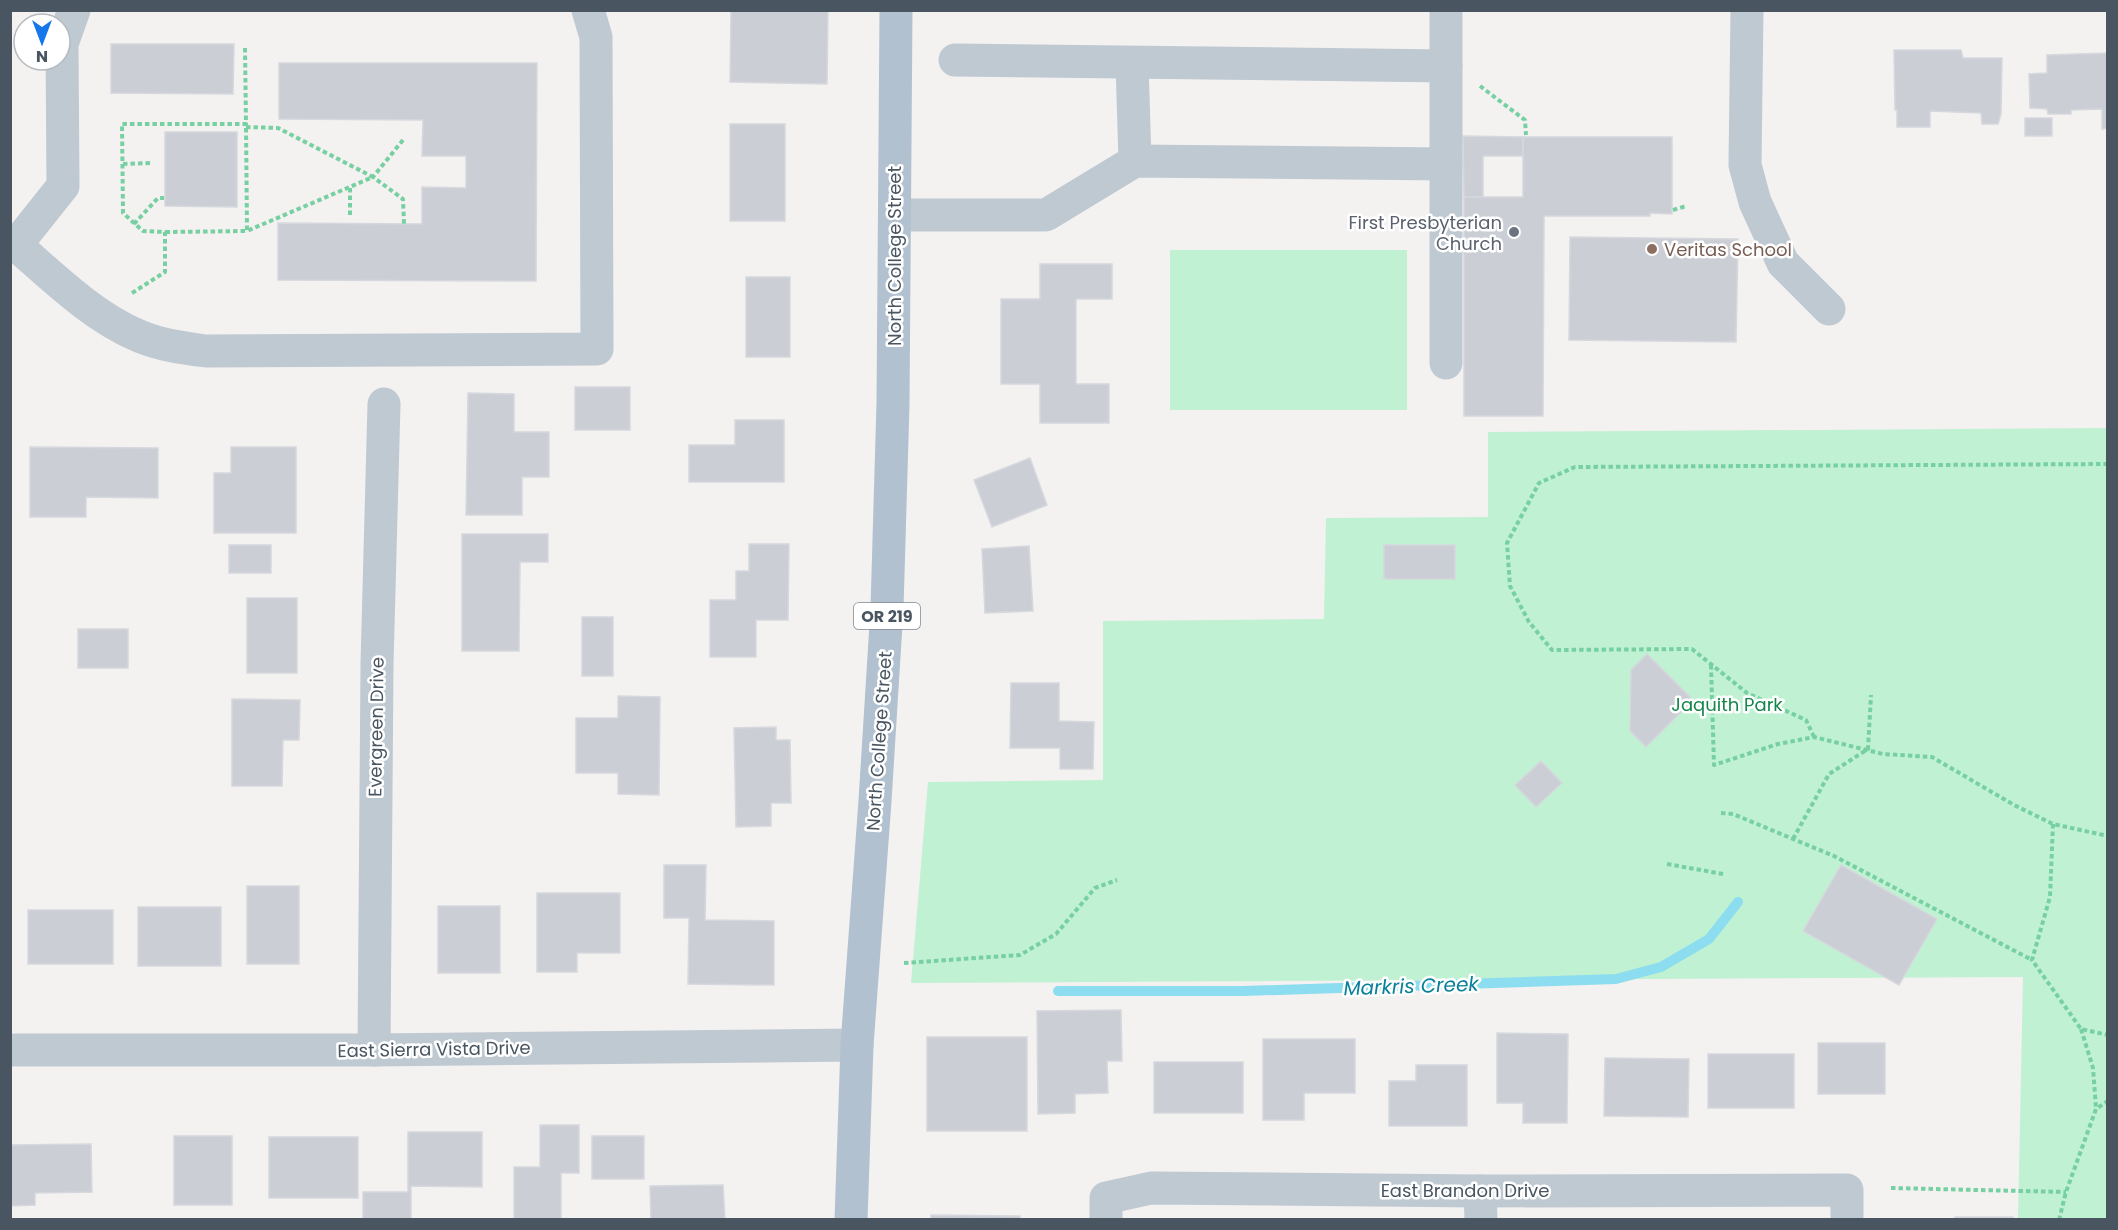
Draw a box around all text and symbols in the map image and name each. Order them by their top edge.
north arrow [12,12,72,72]
text: N [36,45,48,68]
street label: North College Street [882,166,907,346]
place label: First Presbyterian Church [1348,210,1502,256]
marker: First Presbyterian Church [1507,225,1521,239]
place label: Veritas School [1664,237,1792,262]
marker: Veritas School [1645,242,1659,256]
road number: OR 219 [854,603,920,629]
street label: North College Street [860,650,898,832]
street label: Evergreen Drive [362,657,390,797]
park label: Jaquith Park [1671,692,1783,717]
water label: Markris Creek [1343,970,1481,1002]
street label: East Sierra Vista Drive [337,1035,531,1063]
street label: East Brandon Drive [1381,1178,1549,1203]

